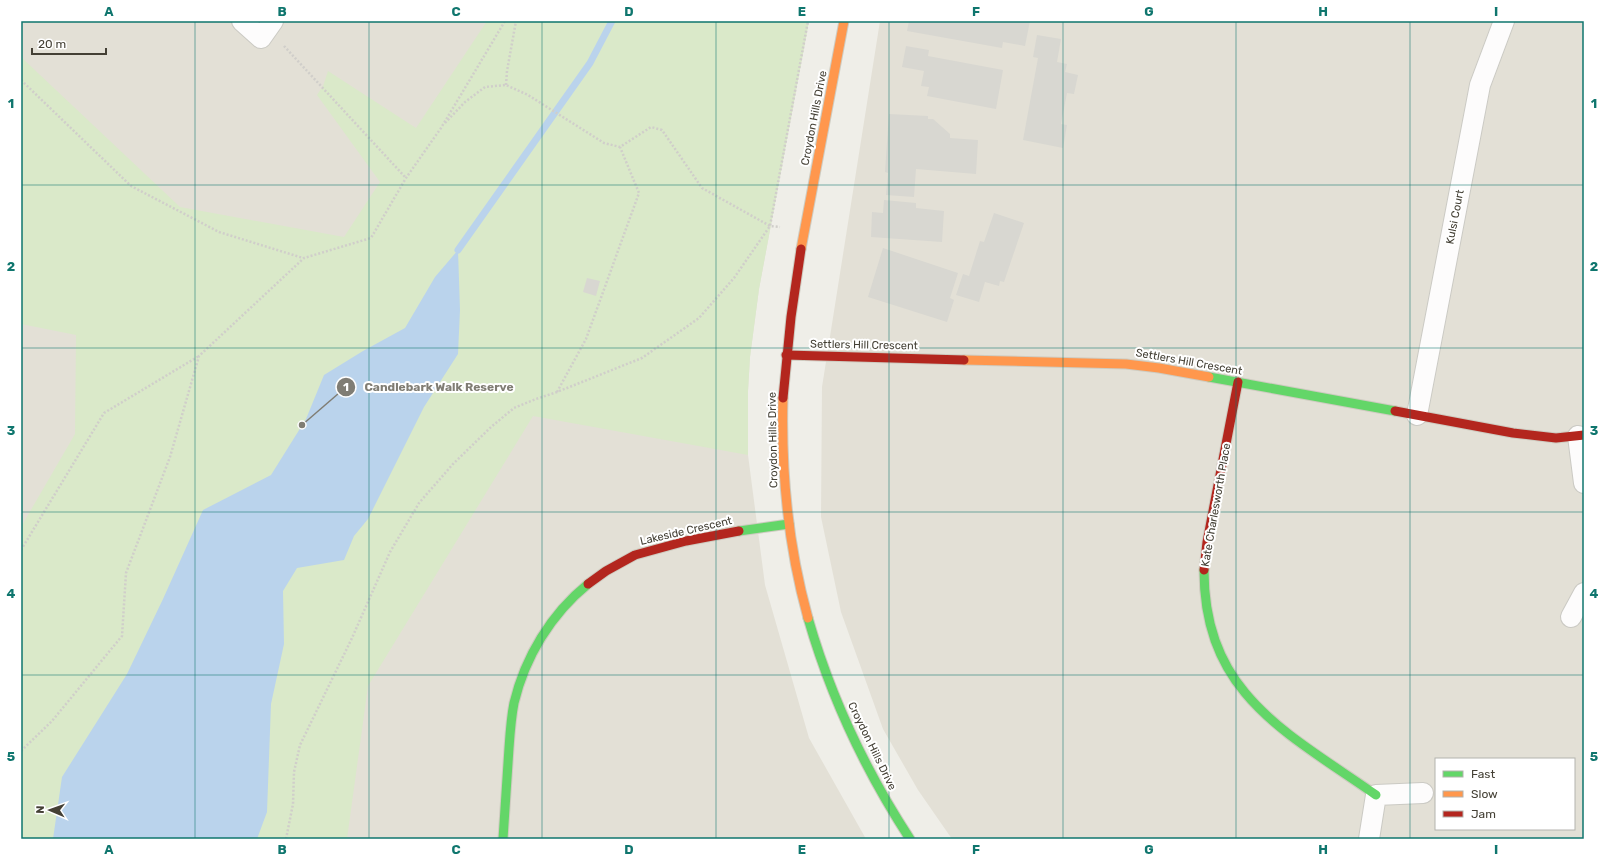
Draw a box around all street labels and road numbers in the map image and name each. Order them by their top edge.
street label: Croydon Hills Drive [798,70,830,166]
street label: Kulsi Court [1443,188,1467,245]
street label: Settlers Hill Crescent [810,338,919,352]
street label: Settlers Hill Crescent [1135,346,1244,378]
street label: Croydon Hills Drive [766,392,780,488]
street label: Kate Charlesworth Place [1199,442,1233,568]
street label: Lakeside Crescent [639,514,734,548]
street label: Croydon Hills Drive [845,700,899,792]

